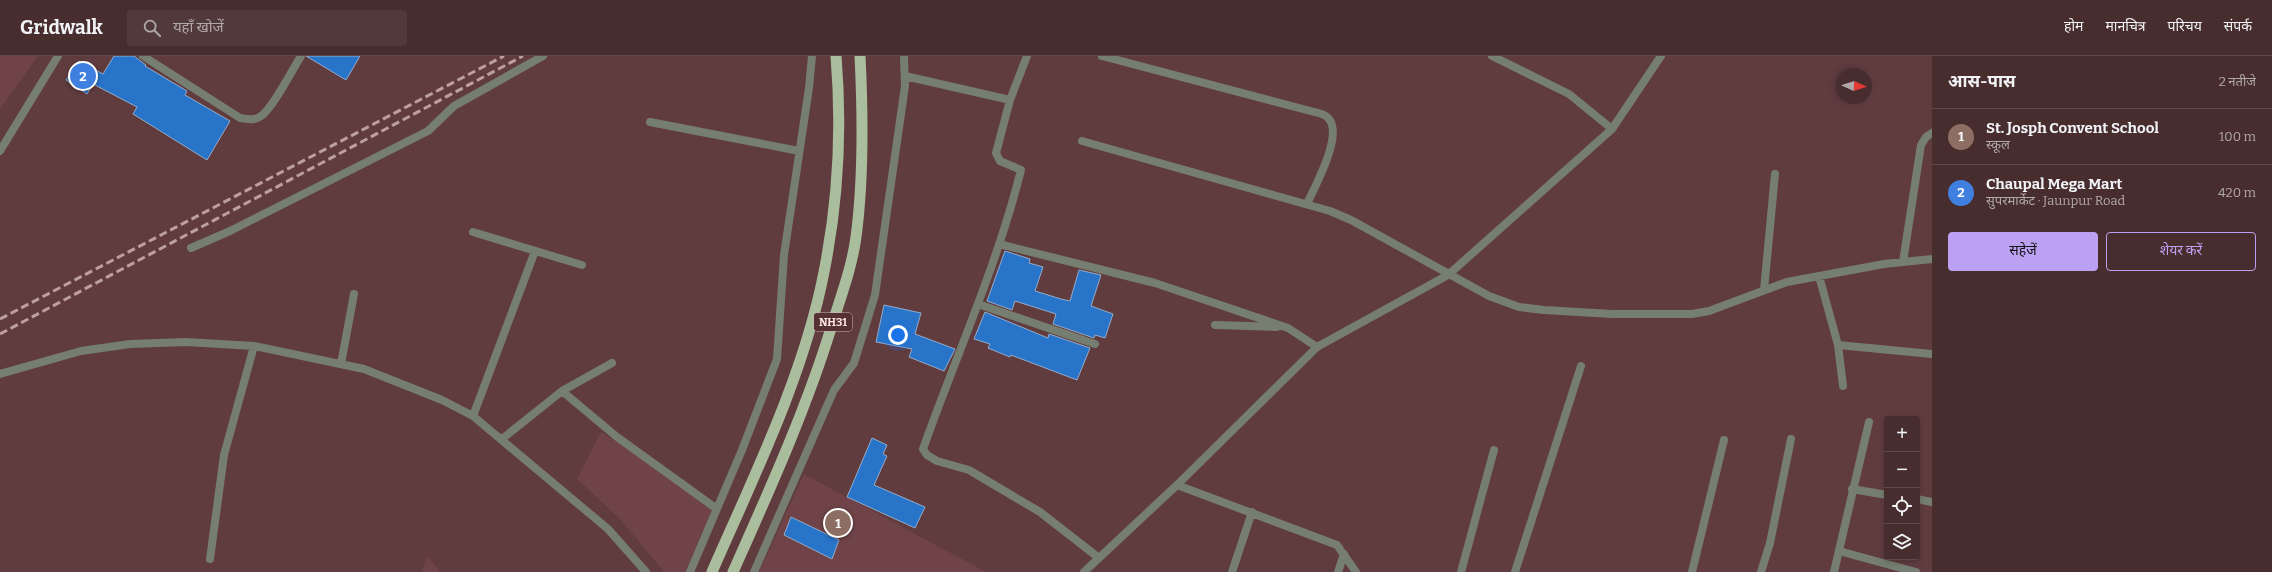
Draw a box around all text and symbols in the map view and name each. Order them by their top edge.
search box [127,10,407,46]
text: Gridwalk [20,16,103,39]
icon: search [141,17,163,39]
text: यहाँ खोजें [173,18,224,36]
text: होम [2064,18,2083,35]
text: मानचित्र [2105,18,2146,35]
text: परिचय [2168,18,2202,35]
text: संपर्क [2224,18,2252,35]
pin: 2 [70,61,96,91]
north arrow [1836,68,1872,104]
text: आस-पास [1948,71,2016,92]
text: 2 नतीजे [2219,74,2256,89]
text: St. Josph Convent School [1986,119,2159,137]
text: 1 [1958,129,1964,144]
text: 100 m [2219,129,2256,144]
text: स्कूल [1986,137,2010,152]
text: Chaupal Mega Mart [1986,175,2122,193]
text: 2 [1957,185,1965,200]
text: 420 m [2218,185,2256,200]
text: सुपरमार्केट · Jaunpur Road [1986,193,2125,208]
button: सहेजें [1948,232,2098,271]
button: शेयर करें [2106,232,2256,271]
road number: NH31 [814,313,852,331]
your location [888,325,908,345]
map controls [1884,416,1920,560]
button: + [1884,416,1920,452]
button: − [1884,452,1920,488]
button: locate [1884,488,1920,524]
pin: 1 [825,508,851,538]
button: layers [1884,524,1920,560]

